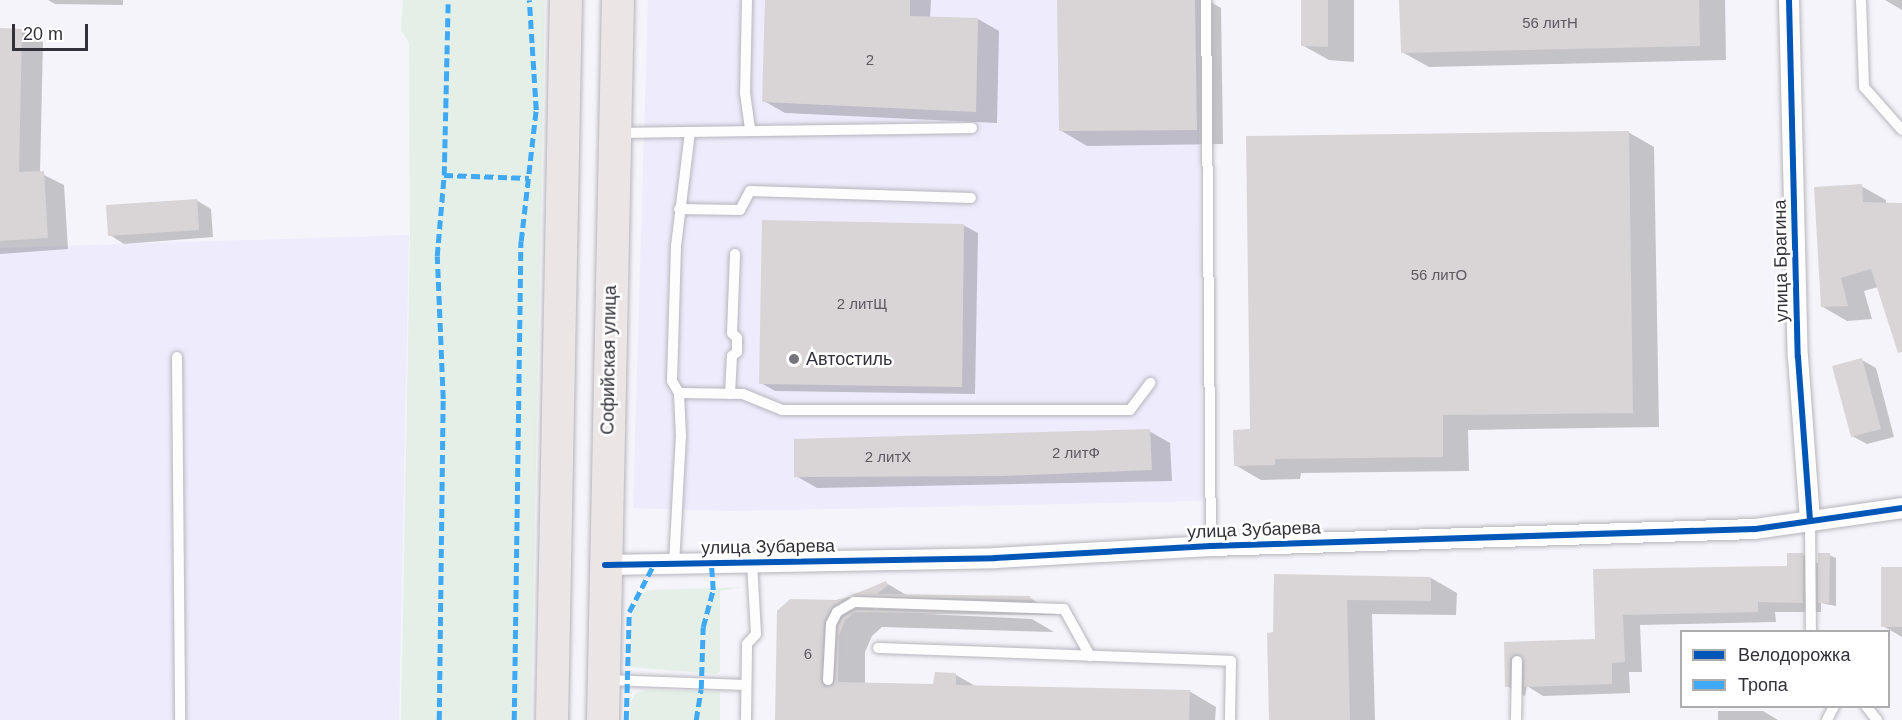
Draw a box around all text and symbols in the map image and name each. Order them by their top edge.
scale bar [15,12,92,50]
house number: 56 литН [1522,14,1578,32]
text: 20 m [23,24,63,44]
house number: 2 [866,51,874,69]
street label: улица Брагина [1769,199,1793,323]
house number: 56 литО [1411,266,1467,284]
street label: Софийская улица [597,285,621,435]
house number: 2 литЩ [837,295,887,313]
place label: Автостиль [806,348,892,370]
marker: Автостиль [787,352,801,366]
house number: 2 литФ [1052,444,1100,462]
house number: 2 литХ [865,448,911,466]
street label: улица Зубарева [1187,517,1321,543]
street label: улица Зубарева [701,535,835,559]
legend [1680,630,1890,708]
house number: 6 [804,645,812,663]
text: Велодорожка [1738,645,1850,665]
text: Тропа [1738,675,1788,695]

